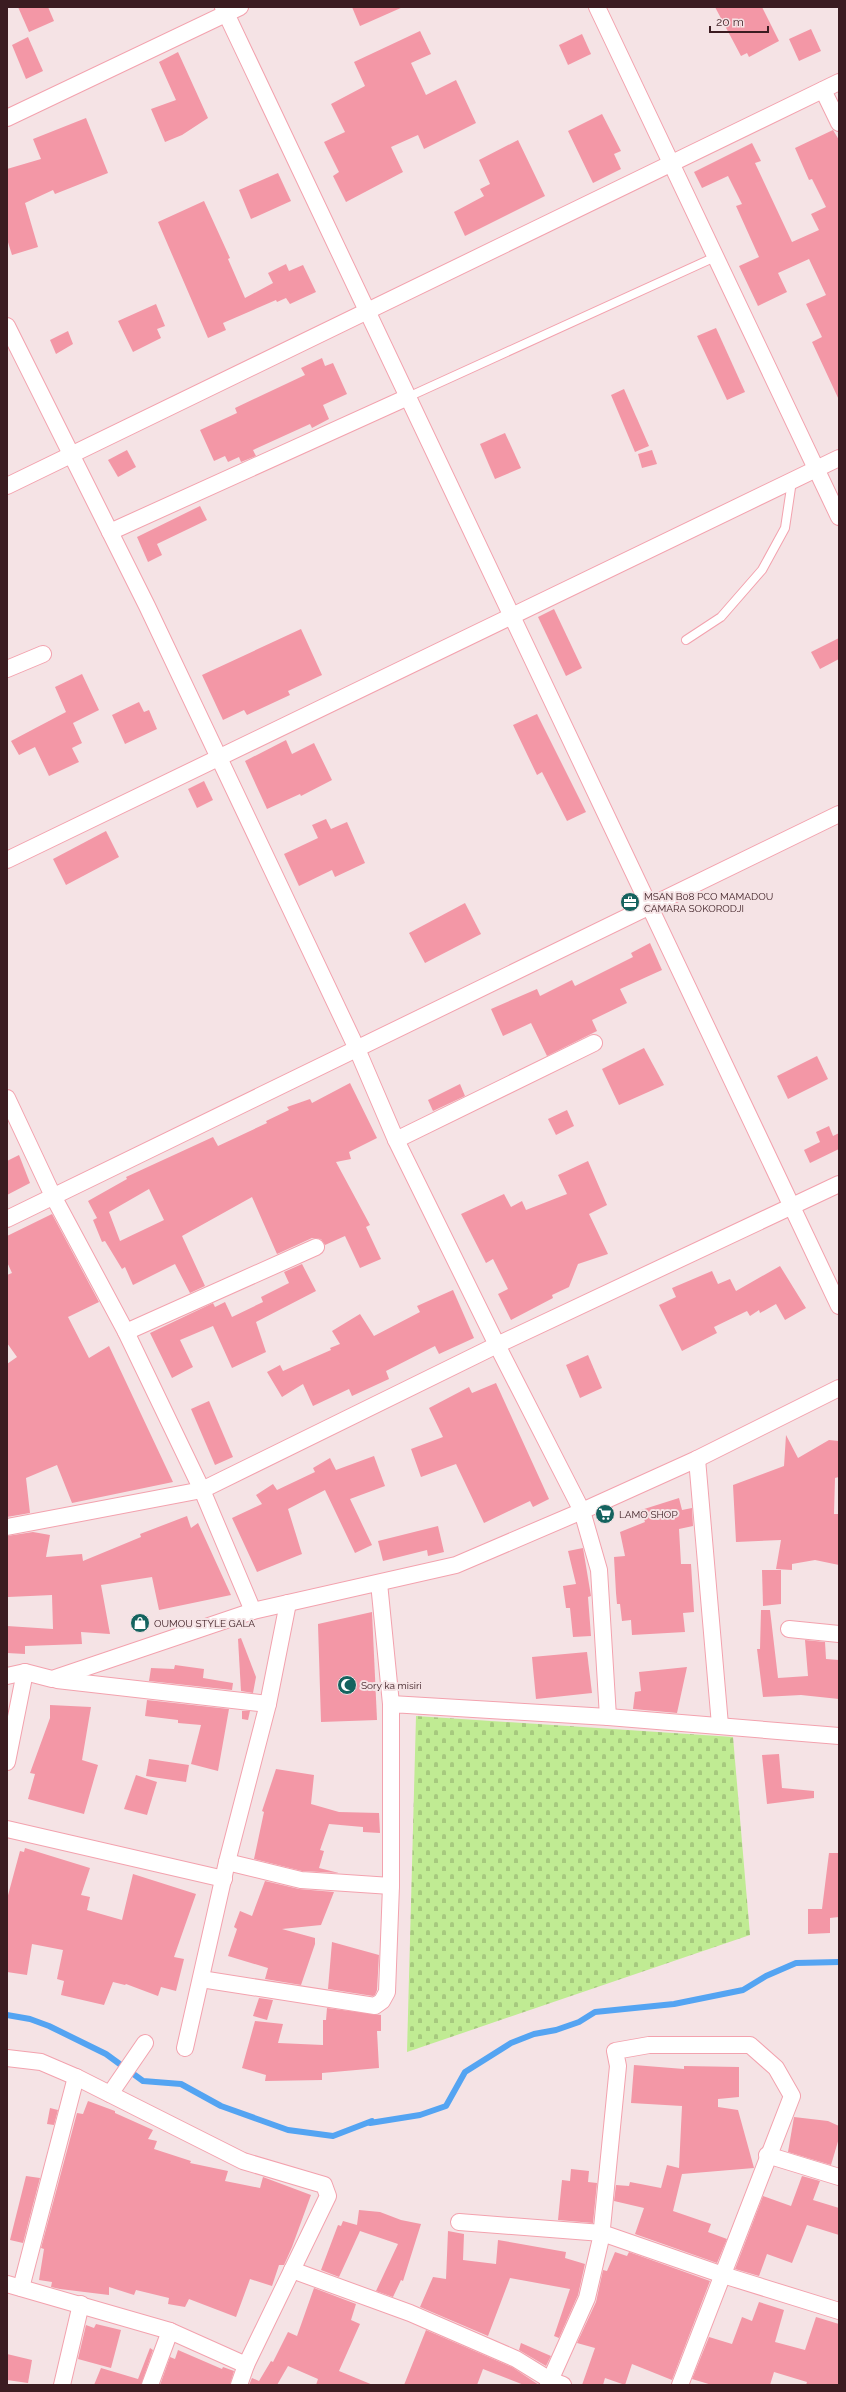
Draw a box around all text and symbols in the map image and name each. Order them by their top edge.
scale bar [710,8,768,34]
text: 20 m [716,15,744,29]
office icon: MSAN B08 PCO MAMADOU CAMARA SOKORODJI [619,891,641,913]
place label: MSAN B08 PCO MAMADOU CAMARA SOKORODJI [644,891,773,914]
supermarket icon: LAMO SHOP [594,1503,616,1525]
place label: LAMO SHOP [619,1509,678,1520]
shop icon: OUMOU STYLE GALA [129,1612,151,1634]
place label: OUMOU STYLE GALA [154,1618,255,1629]
mosque icon: Sory ka misiri [336,1674,358,1696]
place label: Sory ka misiri [361,1680,422,1691]

